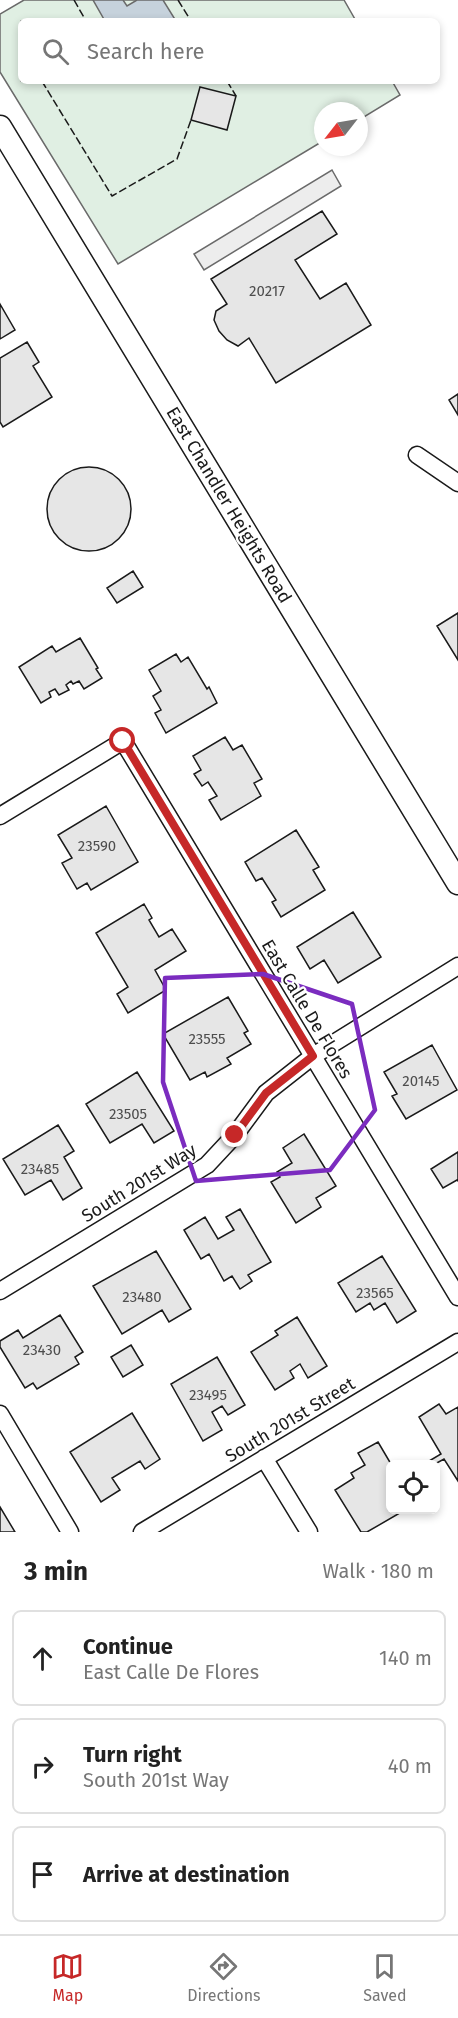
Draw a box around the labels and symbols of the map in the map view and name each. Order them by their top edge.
north arrow [314,102,368,156]
house number: 20217 [249,282,285,300]
street label: East Chandler Heights Road [162,403,296,607]
route start [109,727,135,753]
house number: 23590 [78,837,116,855]
street label: East Calle De Flores [257,935,357,1083]
house number: 23555 [188,1030,226,1048]
house number: 20145 [402,1072,440,1090]
house number: 23505 [109,1105,147,1123]
route end [221,1121,247,1147]
street label: South 201st Way [77,1139,201,1227]
house number: 23485 [21,1160,59,1178]
house number: 23565 [356,1284,394,1302]
house number: 23480 [122,1288,162,1306]
house number: 23430 [23,1341,61,1359]
street label: South 201st Street [221,1372,359,1467]
house number: 23495 [189,1386,227,1404]

